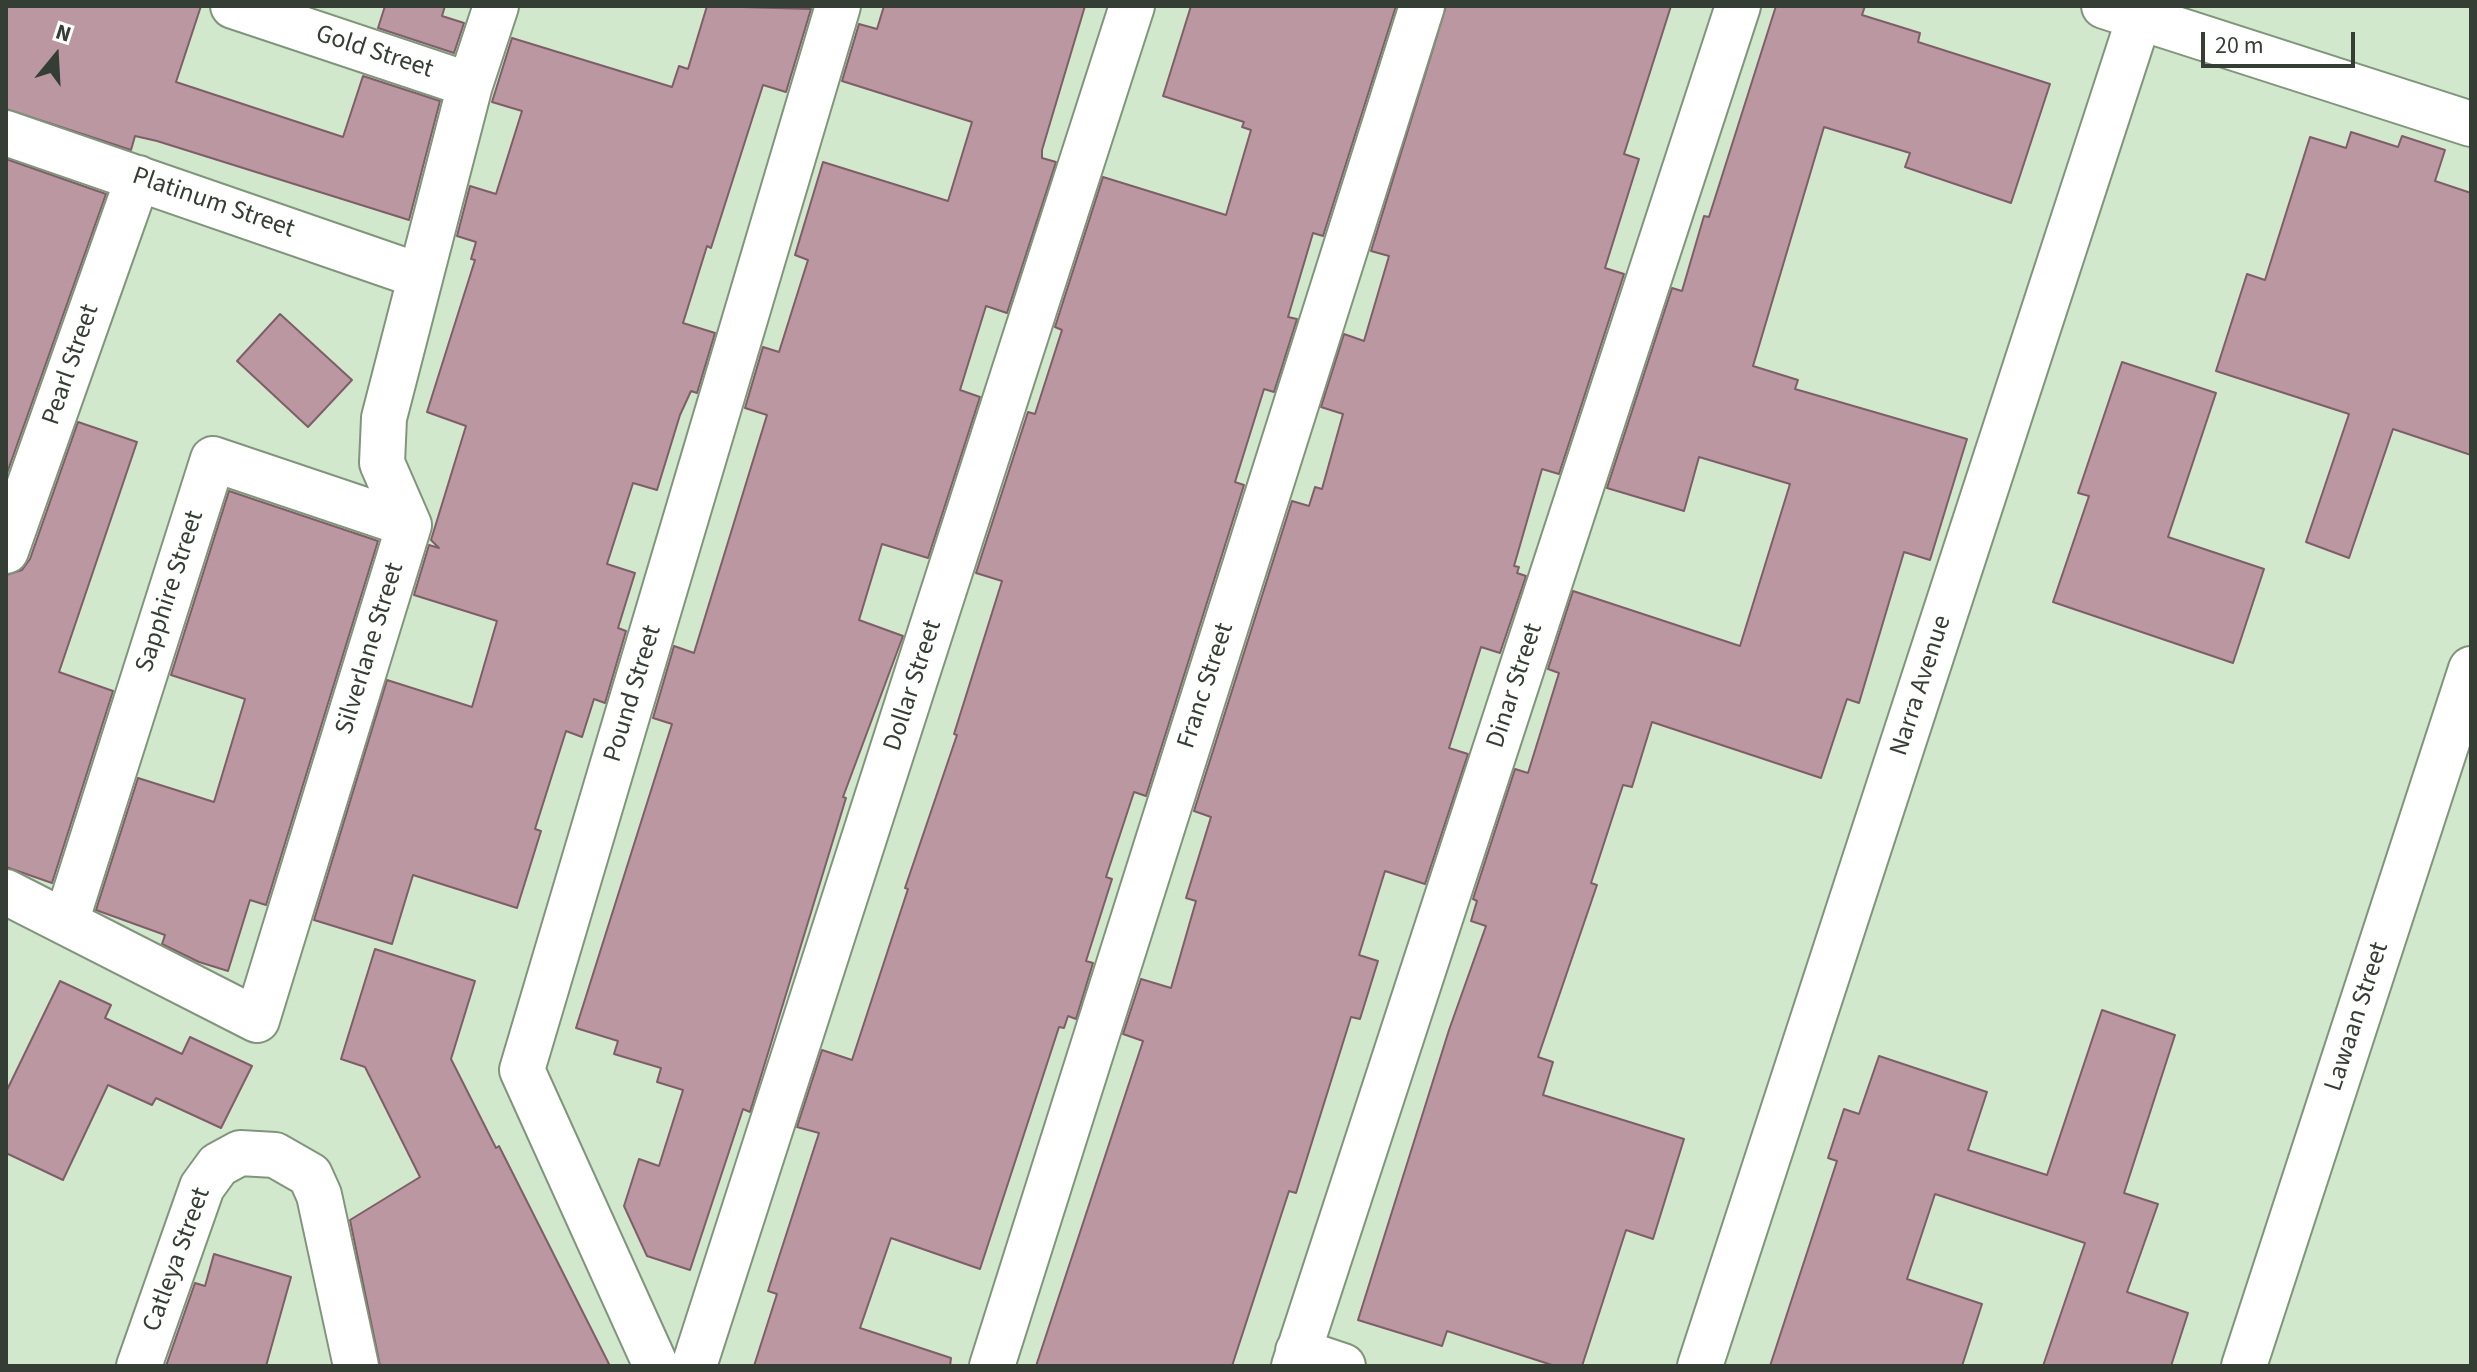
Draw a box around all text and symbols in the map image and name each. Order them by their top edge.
north arrow [16,16,96,96]
text: N [52,16,75,51]
scale bar [2205,16,2359,66]
street label: Gold Street [311,19,437,87]
text: 20 m [2215,28,2264,63]
street label: Platinum Street [128,162,298,246]
street label: Pearl Street [37,300,107,430]
street label: Sapphire Street [130,507,212,677]
street label: Silverlane Street [330,559,412,739]
street label: Narra Avenue [1885,612,1959,760]
street label: Dollar Street [878,617,950,755]
street label: Franc Street [1172,619,1242,753]
street label: Dinar Street [1481,620,1551,752]
street label: Pound Street [598,622,670,766]
street label: Lawaan Street [2319,938,2397,1096]
street label: Catleya Street [137,1184,219,1336]

